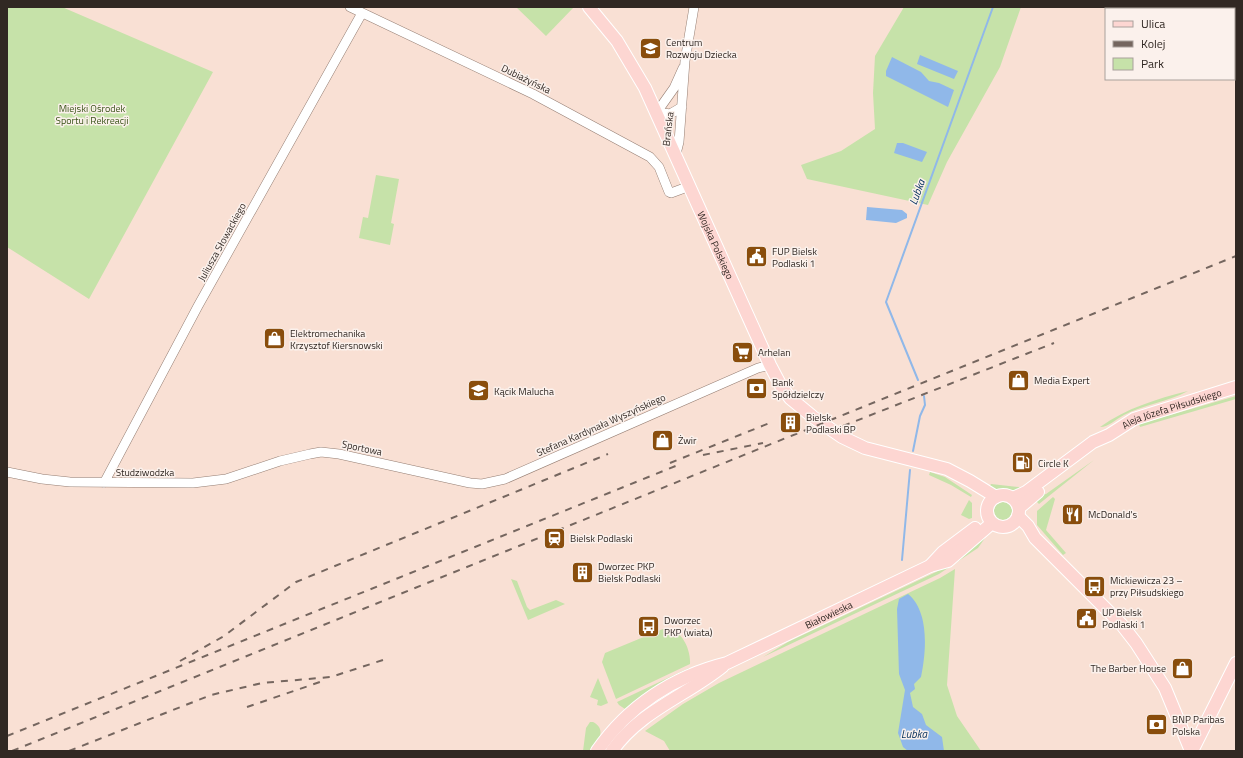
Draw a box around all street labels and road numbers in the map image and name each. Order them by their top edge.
street label: Dubiażyńska [499,61,553,97]
street label: Brańska [658,111,678,147]
street label: Juliusza Słowackiego [194,200,250,284]
street label: Wojska Polskiego [694,208,738,282]
street label: Aleja Józefa Piłsudskiego [1119,385,1223,433]
street label: Stefana Kardynała Wyszyńskiego [534,390,668,460]
street label: Sportowa [341,436,383,460]
street label: Studziwodzka [116,465,174,480]
street label: Białowieska [802,597,855,632]

